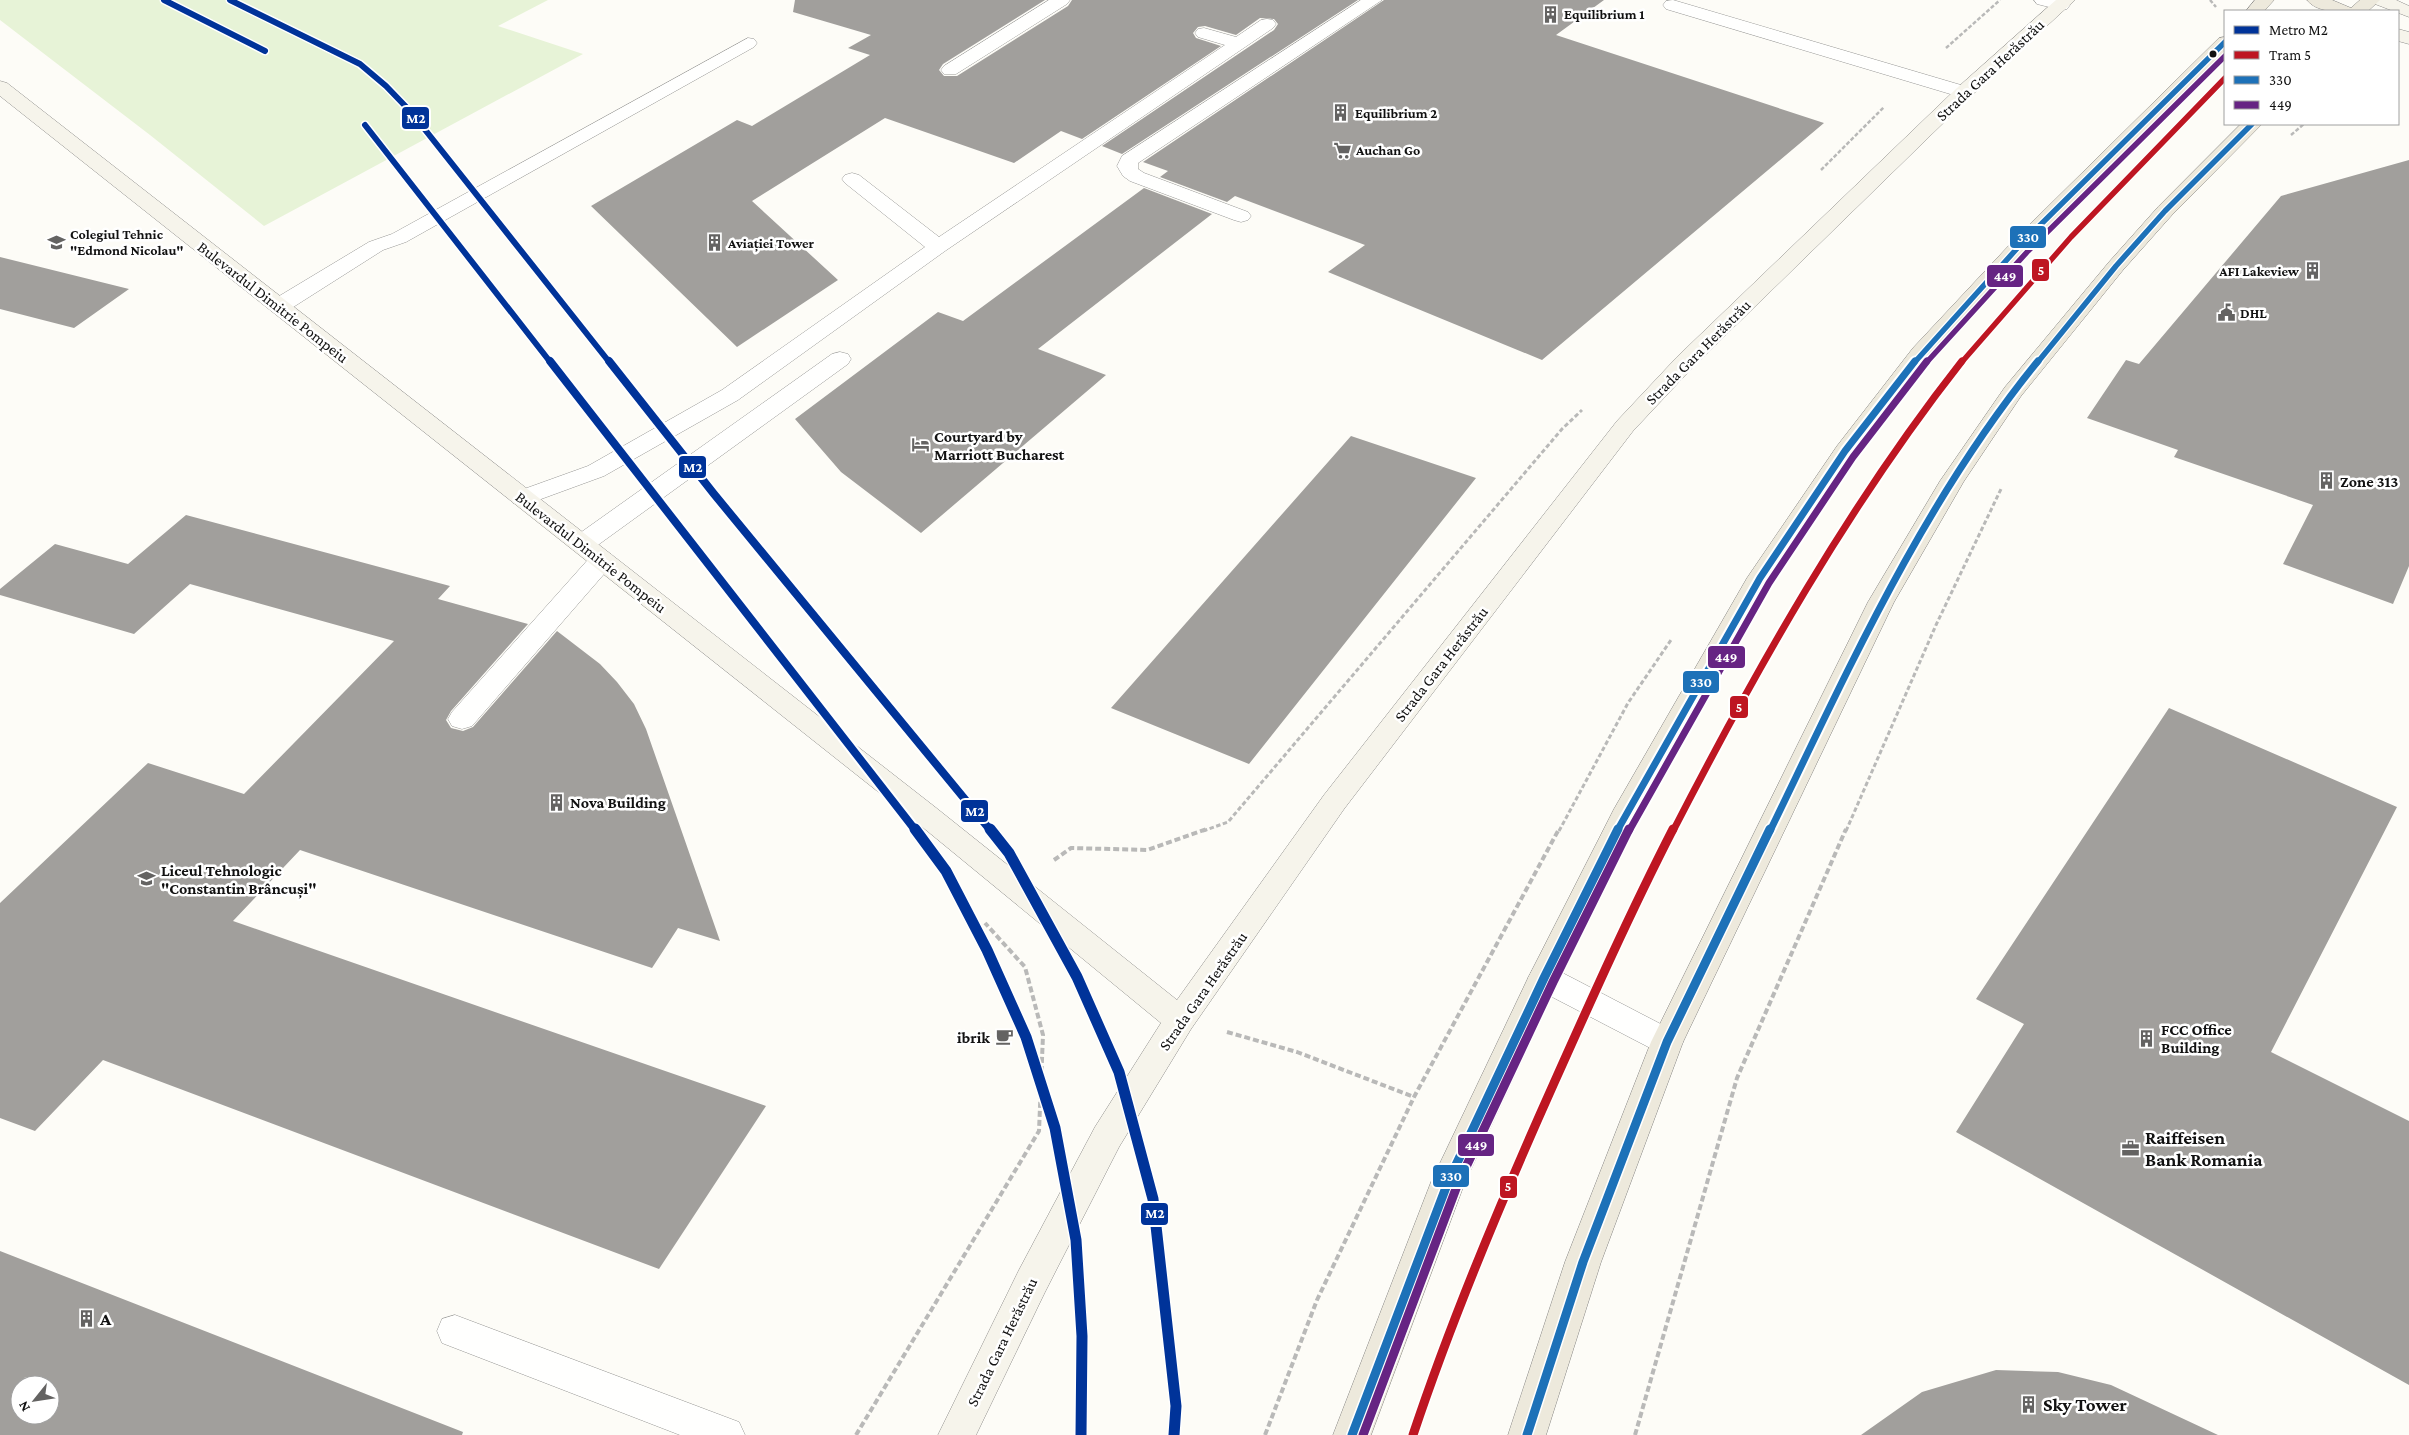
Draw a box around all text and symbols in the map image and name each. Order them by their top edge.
building icon: Equilibrium 1 [1540,4,1560,24]
place label: Equilibrium 1 [1564,6,1645,22]
legend [2224,10,2399,125]
street label: Strada Gara Herăstrău [1933,15,2048,124]
text: Metro M2 [2269,22,2328,38]
text: Tram 5 [2269,47,2311,63]
unlabelled marker [2208,49,2218,59]
text: 330 [2269,72,2292,88]
text: 449 [2269,97,2292,113]
building icon: Equilibrium 2 [1331,103,1351,123]
place label: Equilibrium 2 [1355,105,1438,121]
line badge: M2 [401,106,430,130]
text: M2 [406,110,426,126]
supermarket icon: Auchan Go [1332,140,1352,160]
place label: Auchan Go [1355,142,1420,158]
line badge: 330 [2009,225,2047,249]
place label: Colegiul Tehnic "Edmond Nicolau" [70,226,184,258]
text: 330 [2017,229,2039,245]
school or university icon: Colegiul Tehnic "Edmond Nicolau" [46,232,66,252]
building icon: Aviației Tower [704,233,724,253]
place label: Aviației Tower [727,235,815,252]
street label: Bulevardul Dimitrie Pompeiu [194,238,352,367]
line badge: 5 [2031,258,2050,282]
building icon: AFI Lakeview [2303,261,2323,281]
text: 5 [2038,262,2045,278]
place label: AFI Lakeview [2218,263,2300,279]
line badge: 449 [1986,264,2024,288]
text: 449 [1994,268,2016,284]
street label: Strada Gara Herăstrău [1642,296,1754,408]
public building icon: DHL [2216,303,2236,323]
place label: DHL [2240,305,2267,321]
place label: Courtyard by Marriott Bucharest [934,428,1065,463]
hotel icon: Courtyard by Marriott Bucharest [910,435,930,455]
line badge: M2 [678,455,707,479]
text: M2 [683,459,703,475]
building icon: Zone 313 [2316,471,2336,491]
place label: Zone 313 [2340,473,2398,490]
street label: Bulevardul Dimitrie Pompeiu [512,488,670,617]
street label: Strada Gara Herăstrău [1391,603,1491,725]
line badge: 449 [1707,645,1746,669]
text: 449 [1715,649,1737,665]
line badge: 330 [1682,670,1720,694]
text: 330 [1690,674,1712,690]
line badge: 5 [1729,695,1749,719]
text: 5 [1736,699,1743,715]
building icon: Nova Building [546,792,566,812]
place label: Nova Building [570,794,666,811]
line badge: M2 [960,799,989,823]
text: M2 [965,803,985,819]
place label: Liceul Tehnologic "Constantin Brâncuși" [161,862,317,899]
school or university icon: Liceul Tehnologic "Constantin Brâncuși" [137,869,157,889]
street label: Strada Gara Herăstrău [1156,928,1251,1054]
place label: FCC Office Building [2161,1021,2232,1056]
cafe icon: ibrik [994,1027,1014,1047]
building icon: FCC Office Building [2137,1028,2157,1048]
place label: ibrik [957,1029,990,1046]
place label: Raiffeisen Bank Romania [2145,1127,2263,1170]
line badge: 449 [1457,1133,1495,1157]
text: 449 [1465,1137,1487,1153]
office icon: Raiffeisen Bank Romania [2121,1138,2141,1158]
line badge: 330 [1432,1164,1470,1188]
text: 330 [1440,1168,1462,1184]
line badge: 5 [1499,1175,1518,1199]
text: 5 [1505,1178,1512,1194]
line badge: M2 [1140,1202,1169,1226]
text: M2 [1145,1205,1165,1221]
street label: Strada Gara Herăstrău [963,1275,1041,1409]
building icon: A [76,1308,96,1328]
place label: A [99,1308,112,1329]
north arrow [10,1375,60,1425]
building icon: Sky Tower [2019,1394,2039,1414]
place label: Sky Tower [2043,1394,2127,1415]
text: N [14,1398,33,1415]

